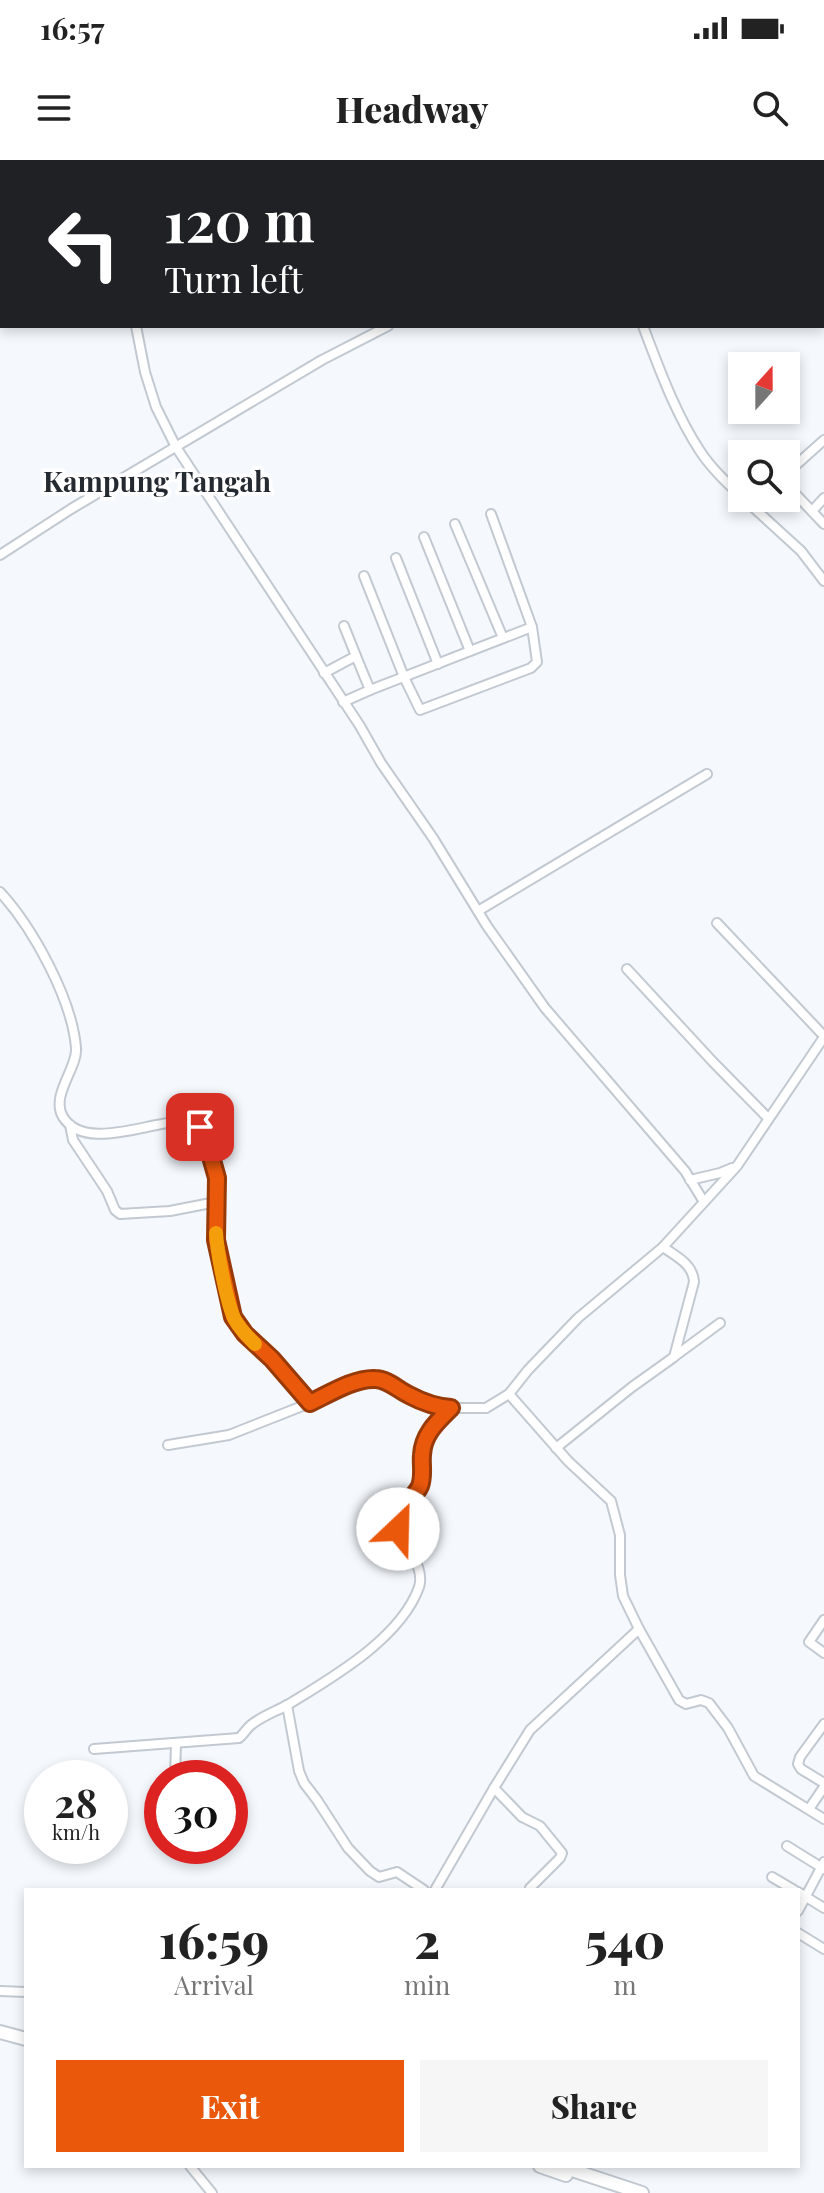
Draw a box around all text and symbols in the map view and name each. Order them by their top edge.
text: 16:57 [40,8,104,48]
text: Headway [336,84,488,132]
icon: menu [32,86,76,130]
icon: search [748,86,792,130]
text: 120 m [164,182,315,257]
icon: left [32,192,136,296]
text: Turn left [164,254,303,302]
north arrow [728,352,800,424]
map controls [728,352,800,512]
button: search [728,440,800,512]
district label: Kampung Tangah [43,462,271,499]
pin [166,1093,234,1161]
icon: arrive [178,1105,222,1149]
position arrow [356,1487,440,1571]
speed limit sign: 30 [144,1760,248,1864]
text: 28 [54,1775,98,1828]
text: km/h [52,1818,100,1845]
text: 16:59 [159,1907,269,1971]
text: 2 [414,1907,440,1971]
text: 540 [585,1907,665,1971]
text: Arrival [174,1967,254,2002]
text: min [404,1967,450,2002]
text: m [614,1967,637,2002]
button: Exit [56,2060,404,2152]
button: Share [420,2060,768,2152]

